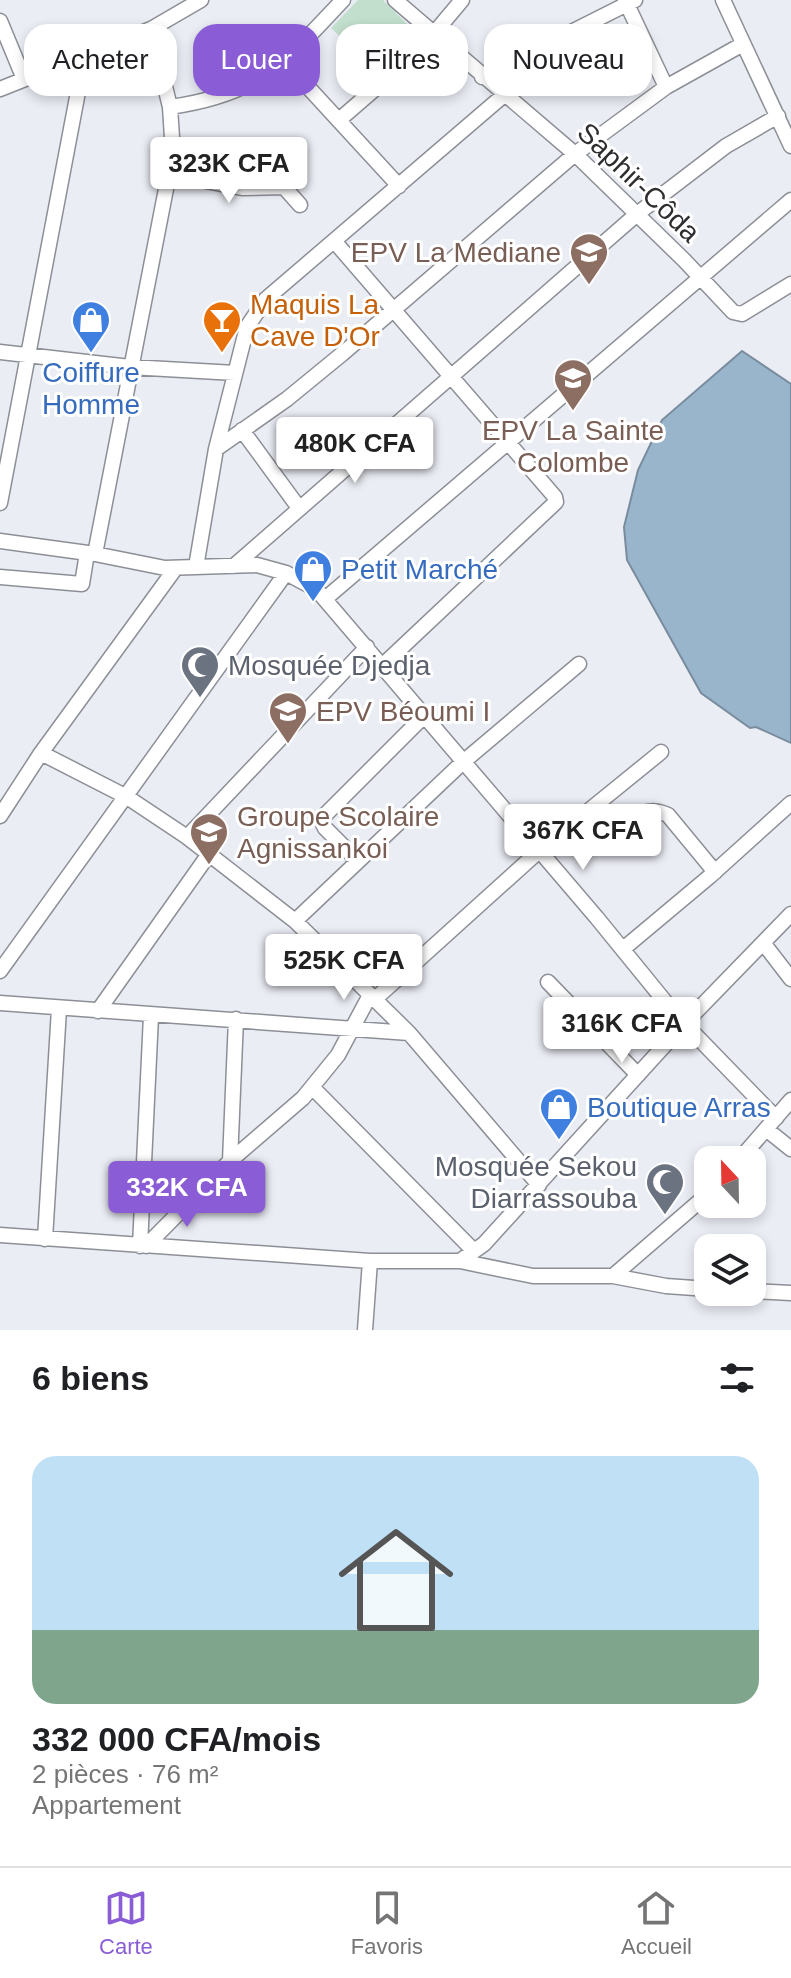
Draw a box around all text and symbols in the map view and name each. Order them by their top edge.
chip: Acheter [24,24,177,96]
chip: Louer [193,24,320,96]
chip: Filtres [336,24,468,96]
chip: Nouveau [484,24,652,96]
street label: Saphir-Côda [571,117,706,248]
pin: 323K CFA [146,137,312,205]
text: 323K CFA [168,148,290,178]
school or university icon: EPV La Mediane [568,231,610,286]
place label: EPV La Mediane [351,237,561,268]
place label: Maquis La Cave D'Or [250,289,380,352]
shop icon: Coiffure Homme [70,299,112,354]
bar icon: Maquis La Cave D'Or [201,299,243,354]
place label: Coiffure Homme [42,357,140,420]
school or university icon: EPV La Sainte Colombe [552,357,594,412]
place label: EPV La Sainte Colombe [482,415,664,478]
pin: 480K CFA [272,417,438,485]
text: 480K CFA [294,428,416,458]
shop icon: Petit Marché [292,548,334,603]
place label: Petit Marché [341,554,498,585]
mosque icon: Mosquée Djedja [179,644,221,699]
place label: Mosquée Djedja [228,650,431,681]
school or university icon: EPV Béoumi I [267,690,309,745]
place label: EPV Béoumi I [316,696,490,727]
place label: Groupe Scolaire Agnissankoi [237,801,439,864]
pin: 367K CFA [500,804,666,872]
school or university icon: Groupe Scolaire Agnissankoi [188,811,230,866]
text: 367K CFA [522,815,644,845]
pin: 525K CFA [261,934,427,1002]
text: 525K CFA [283,945,405,975]
pin: 316K CFA [539,997,705,1065]
text: 316K CFA [561,1008,683,1038]
shop icon: Boutique Arras [538,1086,580,1141]
place label: Boutique Arras [587,1092,771,1123]
north arrow [694,1146,766,1218]
map controls [694,1146,766,1306]
place label: Mosquée Sekou Diarrassouba [435,1151,637,1214]
pin: 332K CFA [104,1161,270,1229]
mosque icon: Mosquée Sekou Diarrassouba [644,1161,686,1216]
text: 332K CFA [126,1172,248,1202]
button: layers [694,1234,766,1306]
icon: filters [715,1356,759,1400]
text: 6 biens [32,1359,149,1397]
icon: home [324,1508,468,1652]
text: 332 000 CFA/mois [32,1720,321,1758]
text: 2 pièces · 76 m² [32,1759,218,1789]
text: Appartement [32,1790,181,1820]
tab: Carte [99,1886,153,1960]
tab: Favoris [351,1886,423,1960]
tab: Accueil [621,1886,692,1960]

